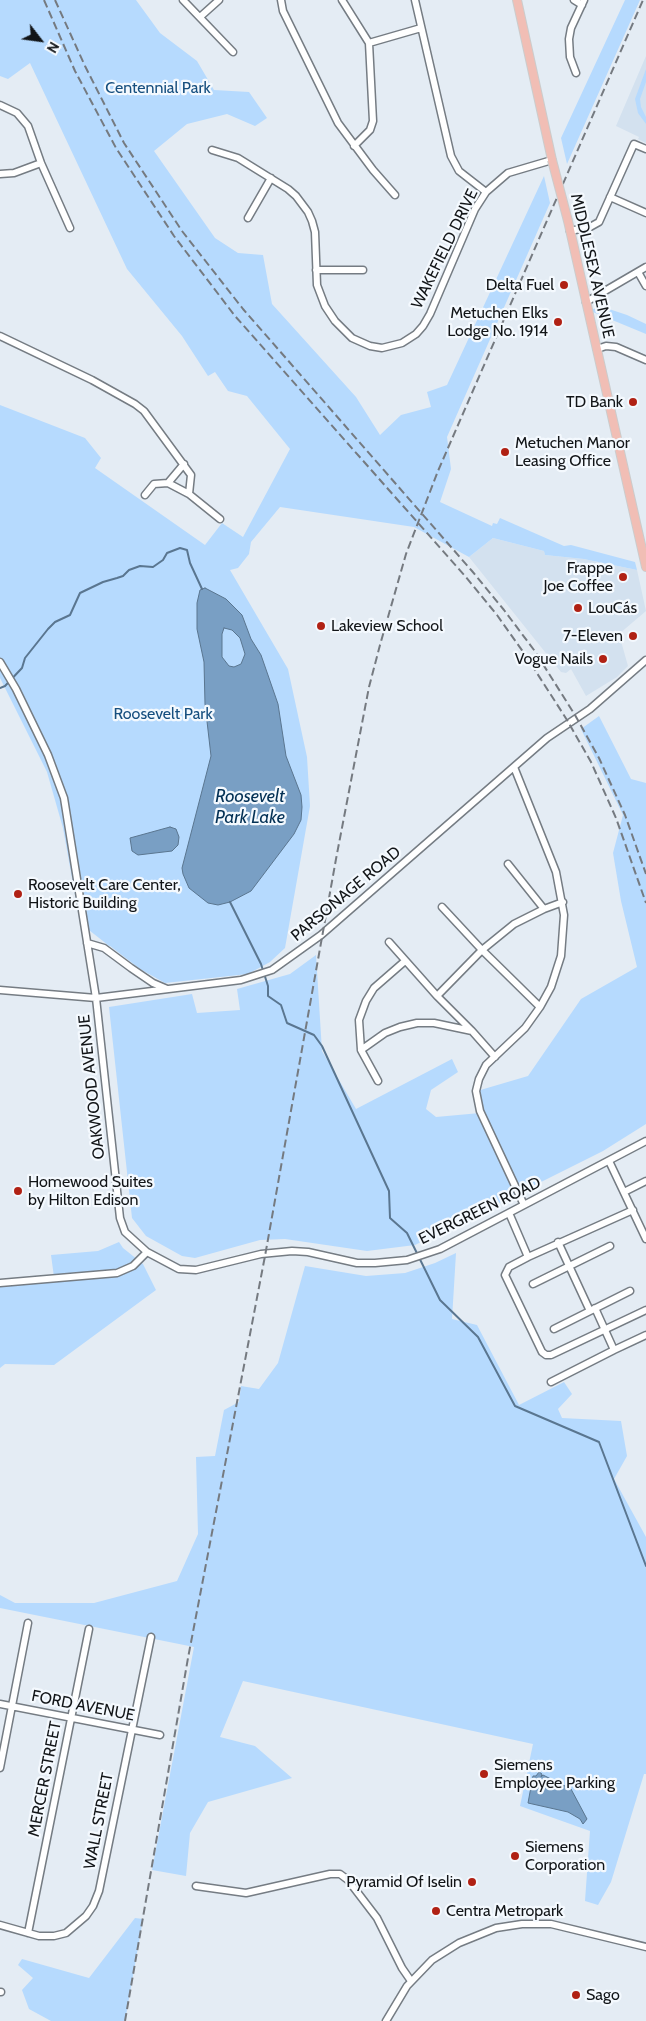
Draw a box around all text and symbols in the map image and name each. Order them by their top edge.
north arrow [15,15,65,65]
text: N [43,39,63,56]
park label: Centennial Park [105,78,211,98]
street label: WAKEFIELD DRIVE [408,186,482,312]
street label: MIDDLESEX AVENUE [566,192,618,340]
place label: Delta Fuel [486,275,554,295]
marker: Delta Fuel [558,279,570,291]
place label: Metuchen Elks Lodge No. 1914 [447,303,548,341]
marker: Metuchen Elks Lodge No. 1914 [552,316,564,328]
place label: TD Bank [566,392,623,412]
marker: TD Bank [627,396,639,408]
place label: Metuchen Manor Leasing Office [515,433,630,471]
marker: Metuchen Manor Leasing Office [499,446,511,458]
place label: Frappe Joe Coffee [543,558,613,596]
marker: Frappe Joe Coffee [617,571,629,583]
place label: LouCás [588,598,637,618]
marker: LouCás [572,602,584,614]
place label: Lakeview School [331,616,443,636]
marker: Lakeview School [315,620,327,632]
place label: 7-Eleven [563,626,623,646]
marker: 7-Eleven [627,630,639,642]
place label: Vogue Nails [515,649,593,669]
marker: Vogue Nails [597,653,609,665]
park label: Roosevelt Park [113,704,213,724]
water label: Roosevelt Park Lake [215,786,285,829]
street label: PARSONAGE ROAD [287,843,405,945]
place label: Roosevelt Care Center, Historic Building [28,875,181,913]
marker: Roosevelt Care Center, Historic Building [12,888,24,900]
street label: OAKWOOD AVENUE [75,1014,109,1160]
place label: Homewood Suites by Hilton Edison [28,1172,153,1210]
street label: EVERGREEN ROAD [416,1173,544,1249]
marker: Homewood Suites by Hilton Edison [12,1185,24,1197]
street label: FORD AVENUE [30,1687,136,1725]
street label: MERCER STREET [24,1720,66,1838]
place label: Siemens Employee Parking [494,1755,615,1793]
marker: Siemens Employee Parking [478,1768,490,1780]
street label: WALL STREET [80,1771,118,1871]
place label: Siemens Corporation [525,1837,605,1875]
marker: Siemens Corporation [509,1850,521,1862]
place label: Pyramid Of Iselin [346,1872,462,1892]
marker: Pyramid Of Iselin [466,1876,478,1888]
place label: Centra Metropark [446,1901,563,1921]
marker: Centra Metropark [430,1905,442,1917]
place label: Sago [586,1985,620,2005]
marker: Sago [570,1989,582,2001]

